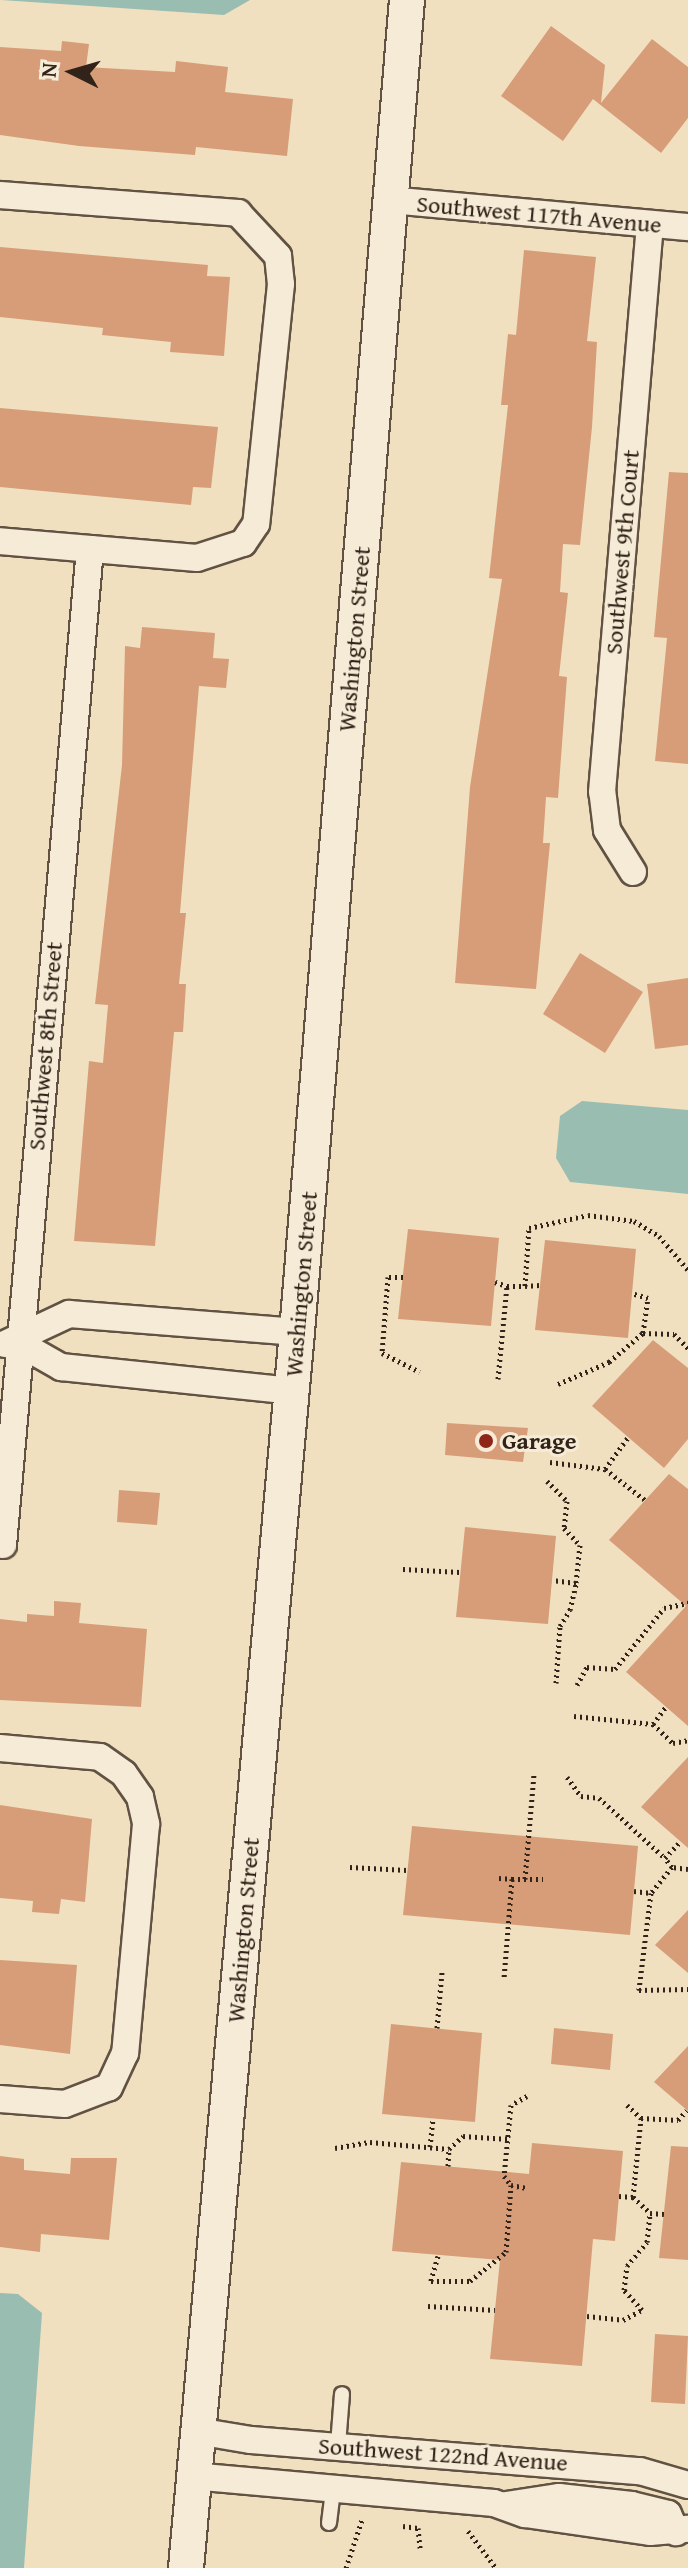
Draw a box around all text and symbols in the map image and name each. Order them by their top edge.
north arrow [32,32,112,112]
text: N [32,61,65,79]
street label: Southwest 117th Avenue [415,189,663,239]
street label: Southwest 9th Court [599,448,645,656]
street label: Washington Street [332,545,376,733]
street label: Southwest 8th Street [22,940,68,1152]
street label: Washington Street [279,1190,323,1378]
place label: Garage [502,1427,576,1455]
marker: Garage [477,1432,495,1450]
street label: Washington Street [221,1836,265,2024]
street label: Southwest 122nd Avenue [317,2431,569,2477]

